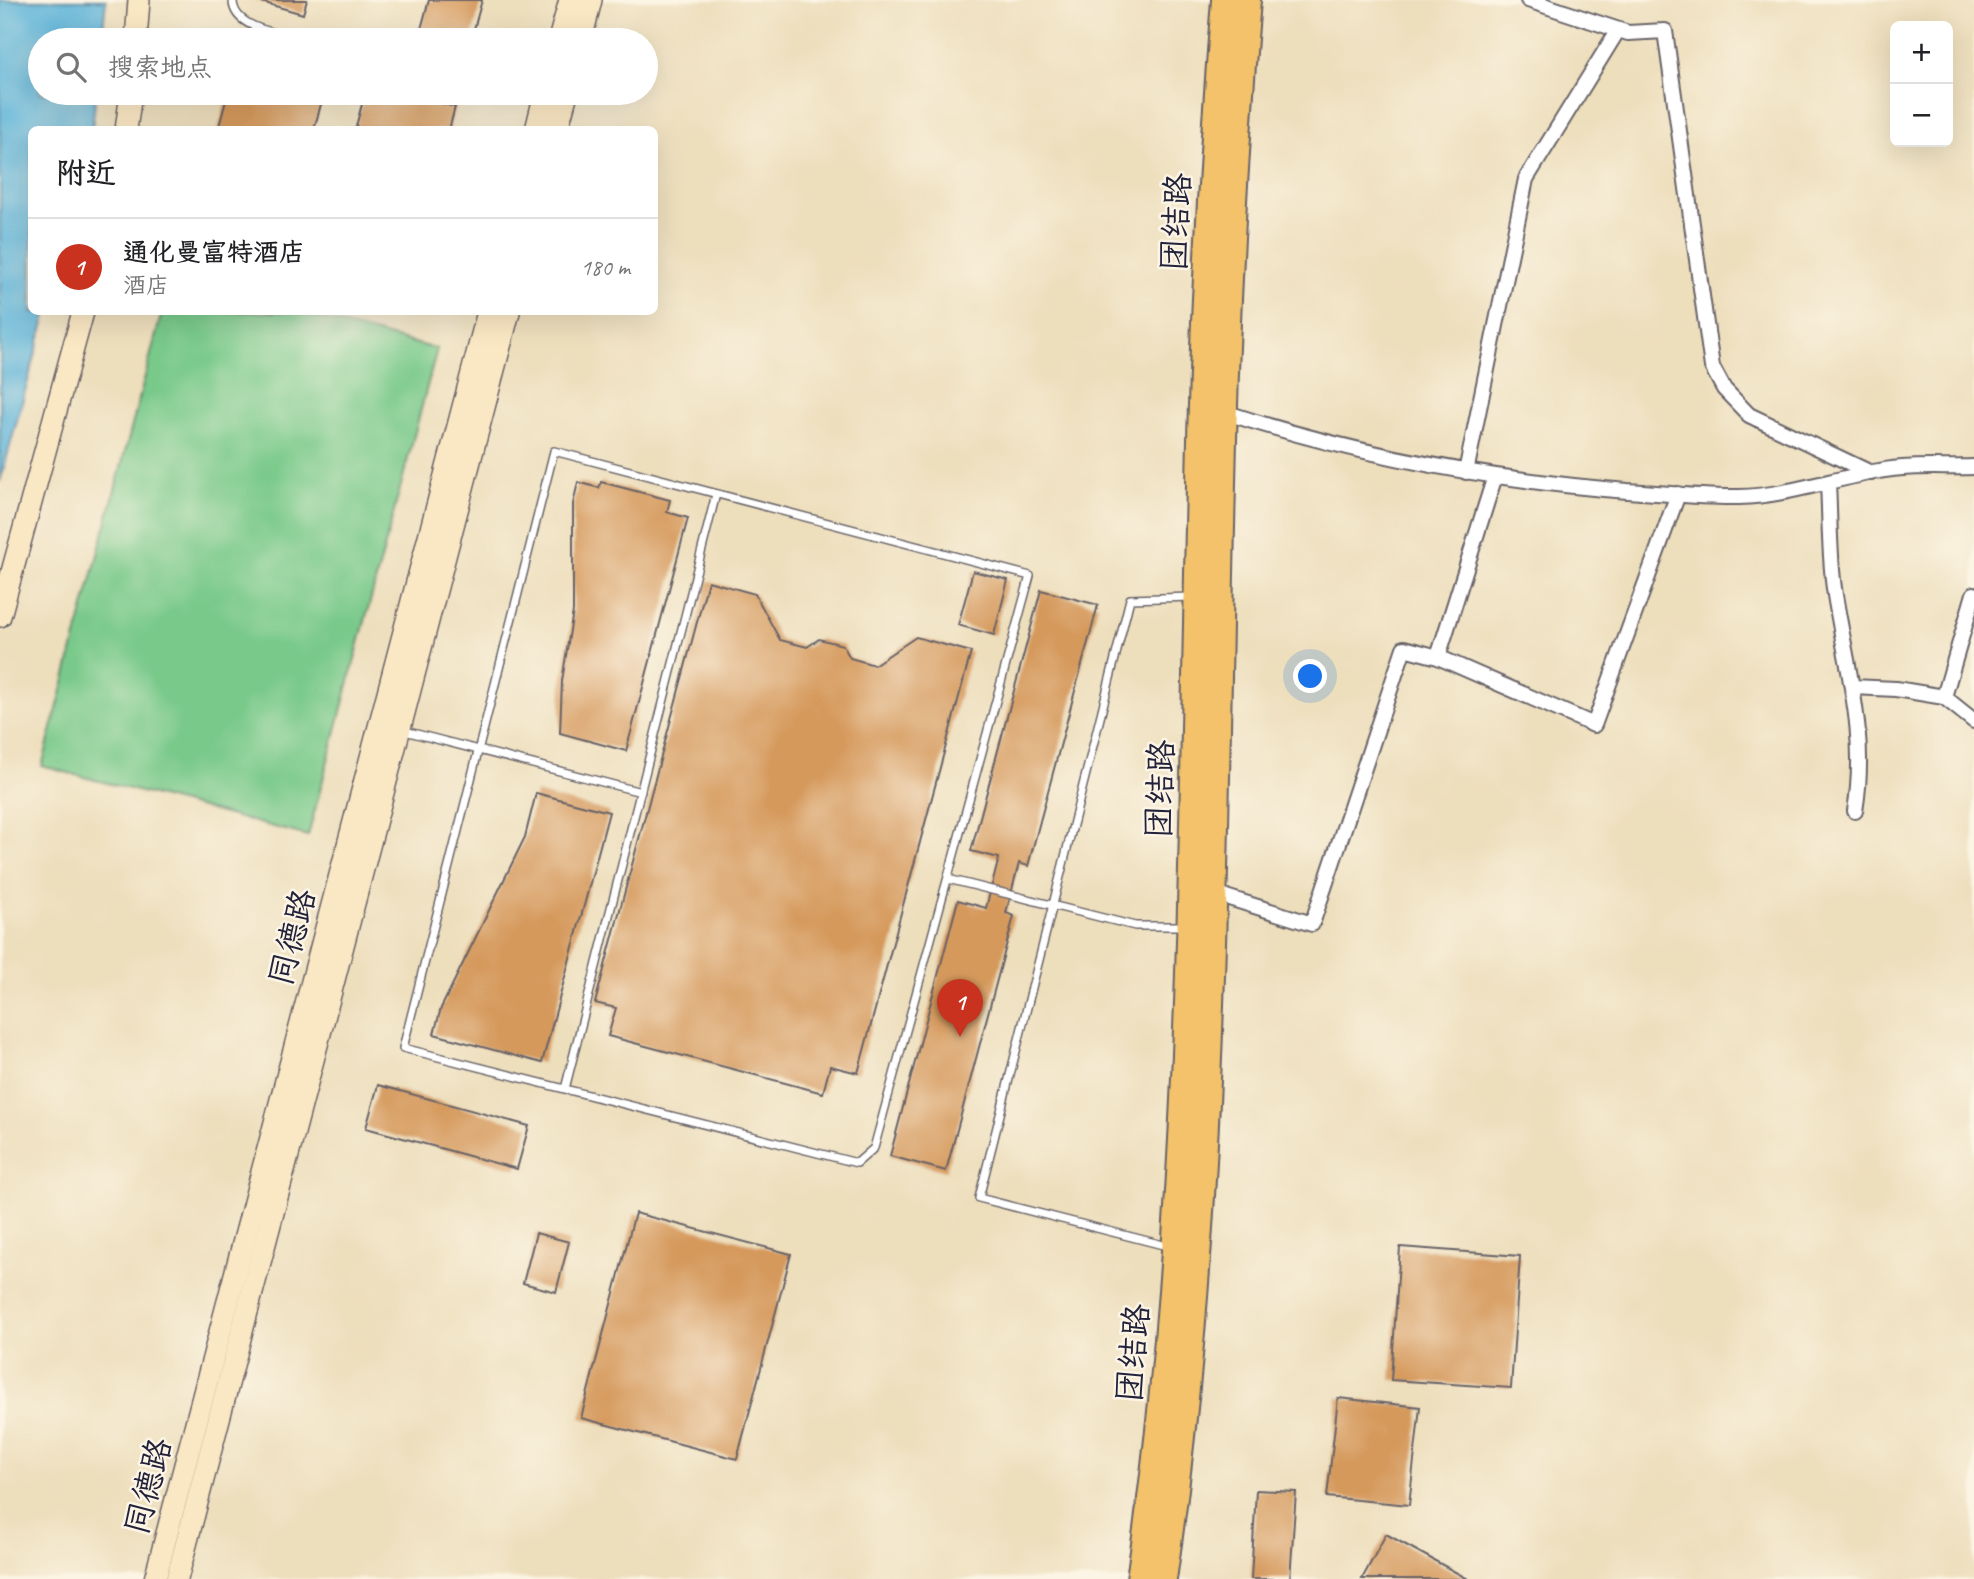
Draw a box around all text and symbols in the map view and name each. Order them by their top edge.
map controls [1890,21,1953,147]
button: + [1890,21,1953,84]
search box [28,28,658,105]
icon: search [52,48,90,86]
text: 搜索地点 [108,51,212,84]
button: − [1890,84,1953,147]
text: 附近 [56,154,116,192]
street label: 团结路 [1152,172,1200,273]
text: 通化曼富特酒店 [123,236,305,269]
text: 1 [74,253,84,282]
text: 180 m [581,253,630,282]
text: 酒店 [123,271,169,300]
your location [1293,659,1327,693]
street label: 团结路 [1137,739,1183,839]
street label: 同德路 [259,884,325,991]
pin: 1 [937,979,983,1037]
street label: 团结路 [1108,1302,1158,1404]
street label: 同德路 [115,1433,181,1540]

